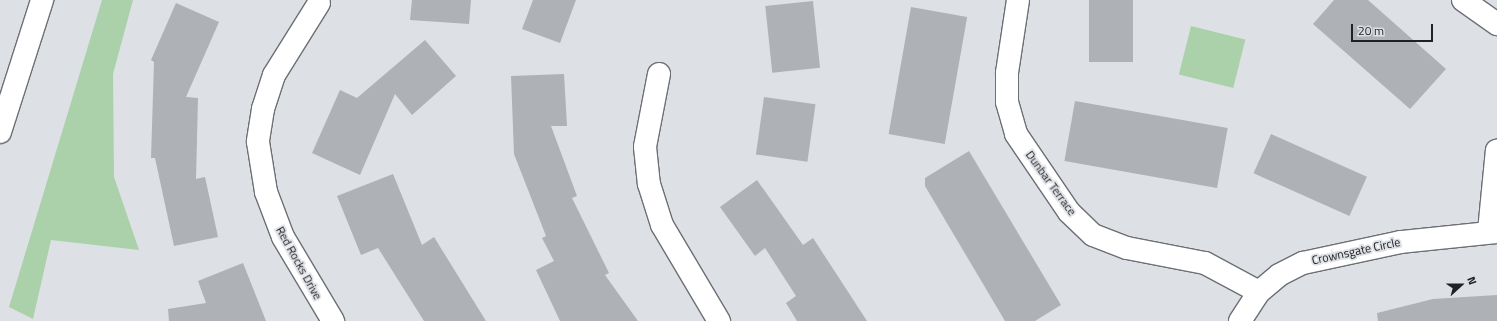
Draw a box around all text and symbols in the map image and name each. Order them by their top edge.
scale bar [1353,16,1435,42]
text: 20 m [1358,21,1384,40]
street label: Dunbar Terrace [1023,148,1079,218]
street label: Red Rocks Drive [273,224,325,302]
street label: Crownsgate Circle [1310,235,1402,267]
north arrow [1441,265,1481,305]
text: N [1463,274,1481,287]

